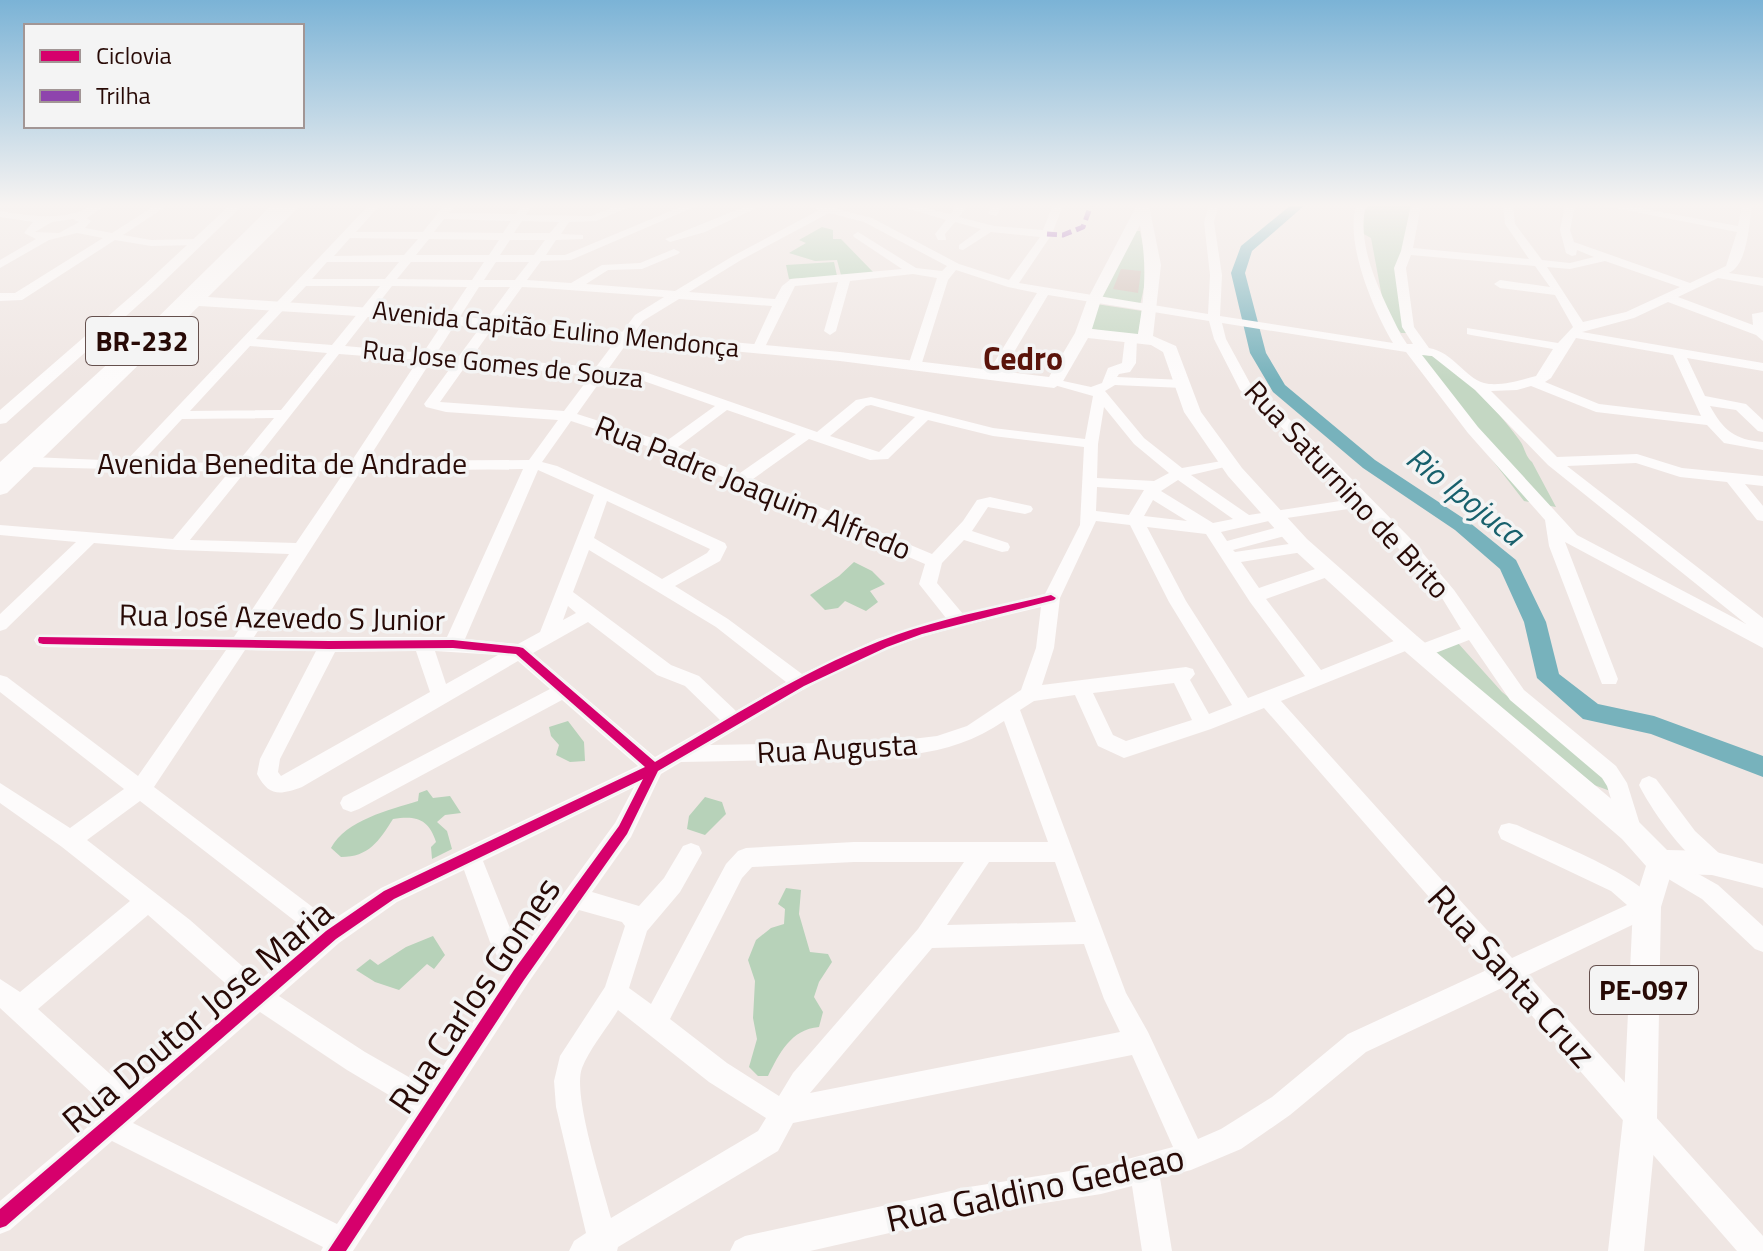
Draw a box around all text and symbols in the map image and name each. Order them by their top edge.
legend [24,24,304,128]
text: Ciclovia [96,37,172,73]
text: Trilha [96,77,151,113]
street label: Avenida Capitão Eulino Mendonça [371,290,741,367]
road number: BR-232 [86,317,198,365]
street label: Rua Jose Gomes de Souza [361,329,645,398]
district label: Cedro [983,334,1063,382]
street label: Rua Saturnino de Brito [1234,370,1462,609]
street label: Rua Padre Joaquim Alfredo [588,403,918,572]
water label: Rio Ipojuca [1396,434,1536,558]
street label: Avenida Benedita de Andrade [97,440,467,486]
street label: Rua José Azevedo S Junior [118,591,446,643]
street label: Rua Augusta [756,721,918,775]
street label: Rua Carlos Gomes [374,865,573,1124]
street label: Rua Santa Cruz [1415,872,1610,1079]
street label: Rua Doutor Jose Maria [49,886,344,1146]
road number: PE-097 [1590,966,1698,1014]
street label: Rua Galdino Gedeao [881,1129,1189,1246]

